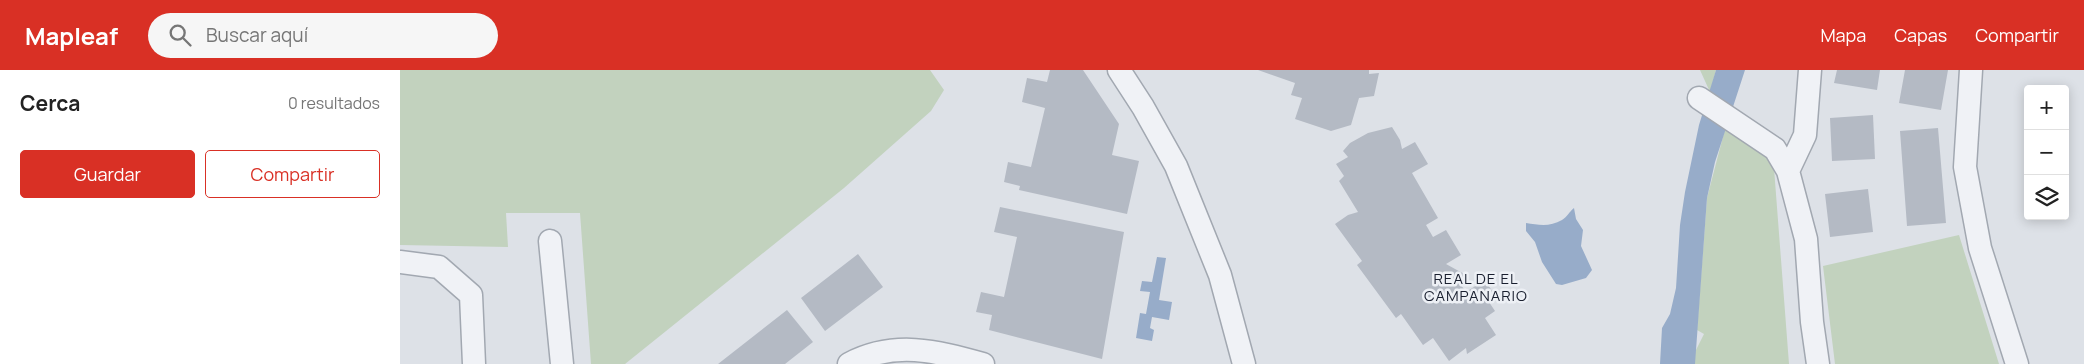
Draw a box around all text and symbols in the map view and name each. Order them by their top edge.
search box [148,13,498,58]
text: Mapleaf [25,19,118,52]
icon: search [166,21,194,49]
text: Buscar aquí [206,22,308,48]
text: Mapa [1820,23,1866,47]
text: Capas [1894,23,1947,47]
text: Compartir [1975,23,2059,47]
map controls [2024,85,2069,220]
button: + [2024,85,2069,130]
text: Cerca [20,89,80,117]
text: 0 resultados [288,92,380,114]
button: − [2024,130,2069,175]
button: Guardar [20,150,195,198]
button: Compartir [205,150,380,198]
button: layers [2024,175,2069,220]
district label: REAL DE EL CAMPANARIO [1424,268,1528,306]

